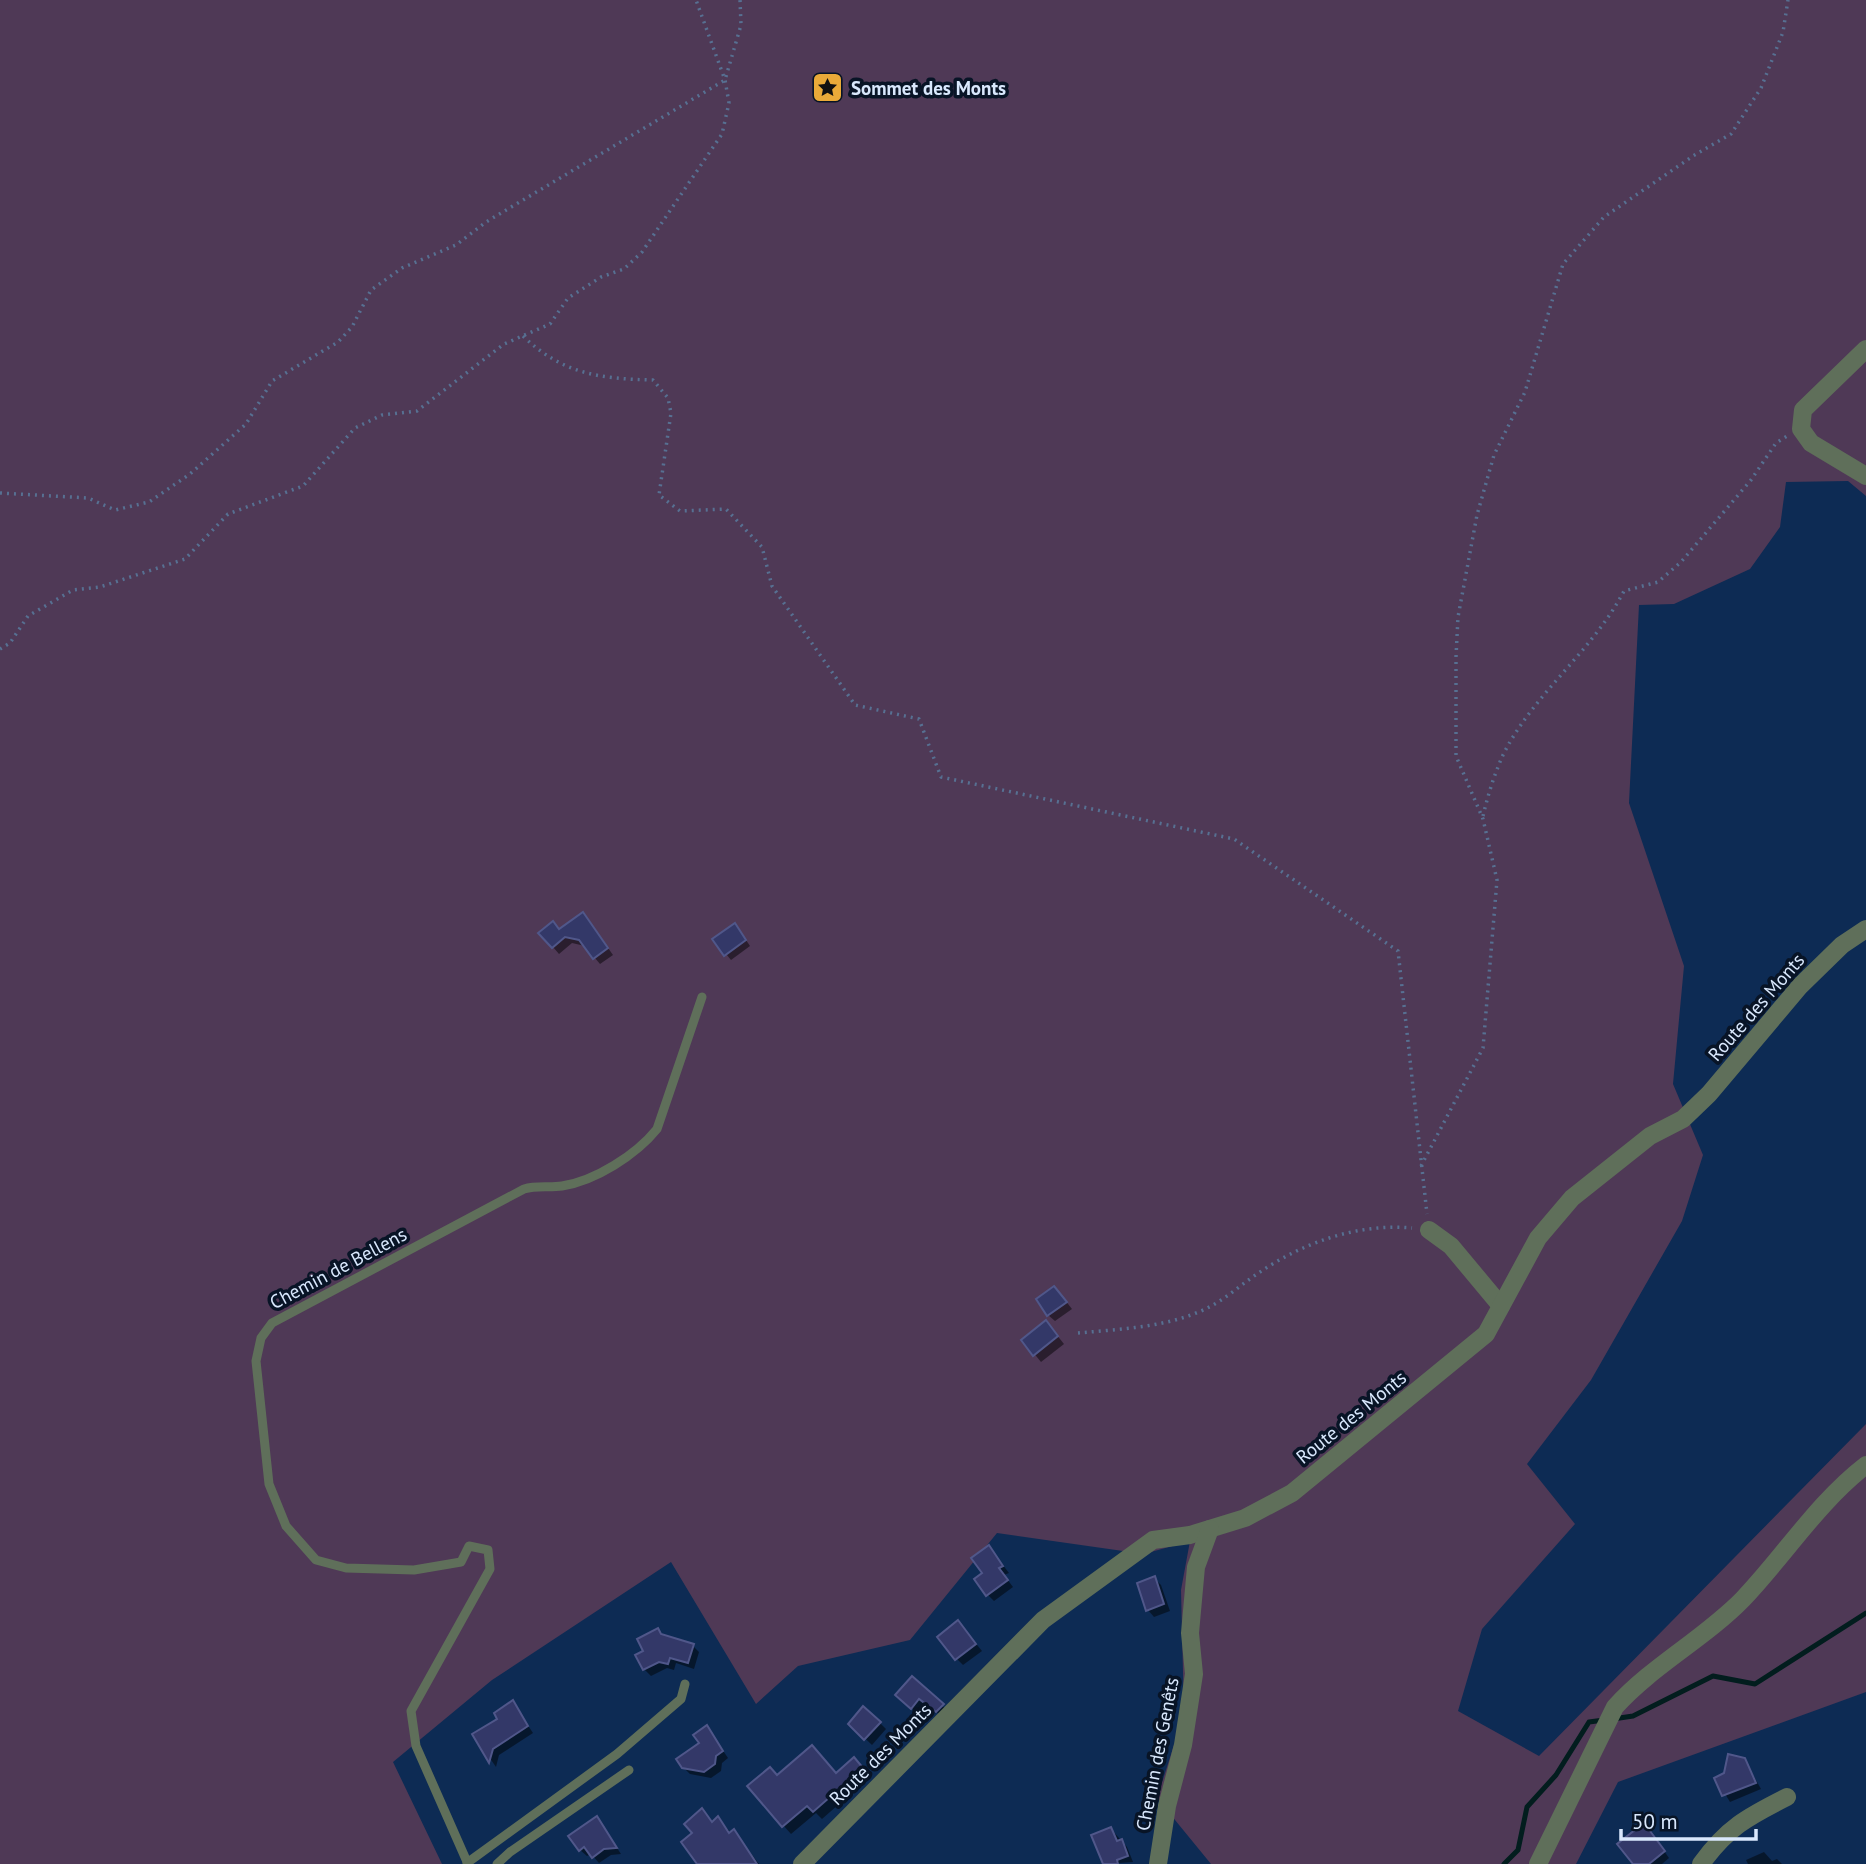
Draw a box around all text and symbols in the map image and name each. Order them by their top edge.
place icon: Sommet des Monts [811,71,845,105]
place label: Sommet des Monts [851,76,1006,100]
street label: Route des Monts [1703,948,1809,1066]
street label: Chemin de Bellens [265,1222,411,1314]
street label: Route des Monts [1291,1365,1411,1469]
street label: Chemin des Genêts [1130,1675,1184,1833]
street label: Route des Monts [824,1698,936,1810]
scale bar [1621,1798,1756,1842]
text: 50 m [1632,1808,1678,1835]

